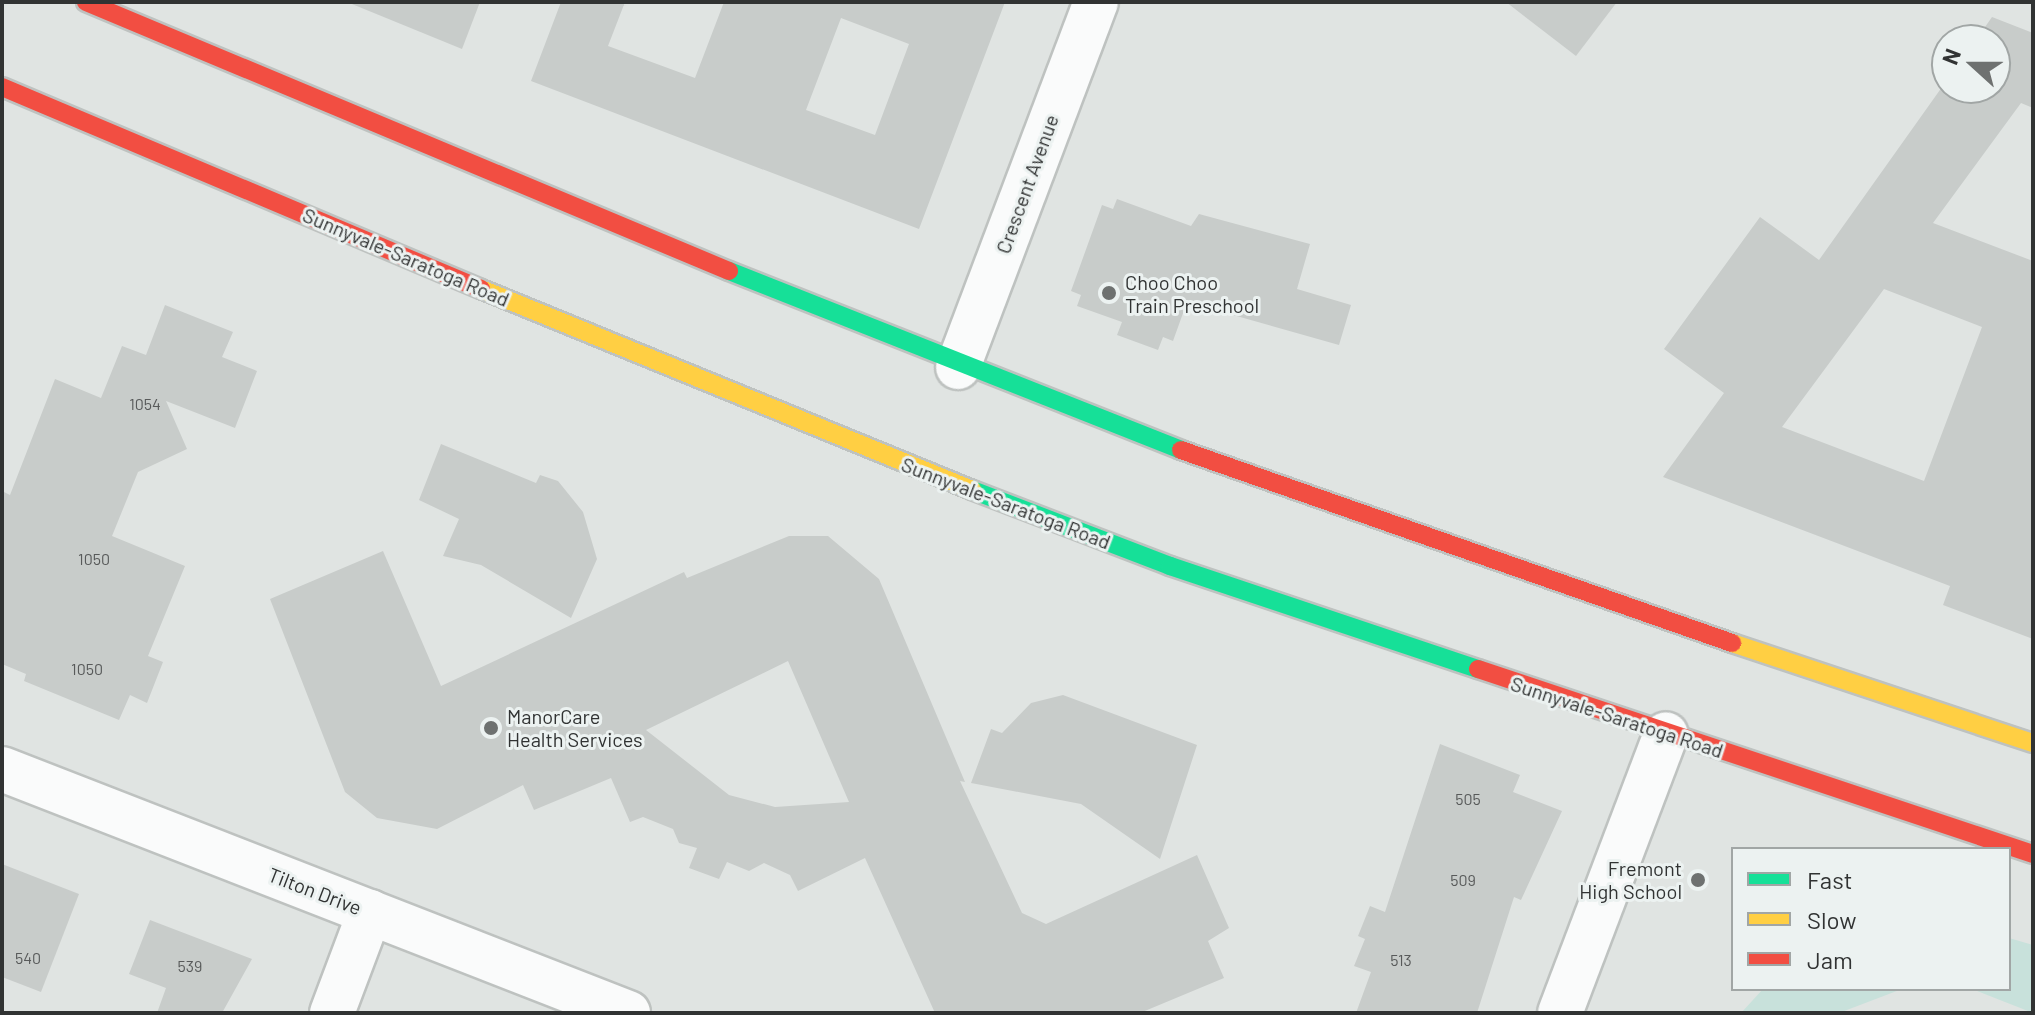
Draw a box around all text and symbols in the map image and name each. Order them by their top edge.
north arrow [1931,24,2011,104]
text: N [1936,45,1965,68]
street label: Crescent Avenue [991,111,1063,257]
street label: Sunnyvale-Saratoga Road [299,203,513,311]
place label: Choo Choo Train Preschool [1125,270,1259,317]
marker: Choo Choo Train Preschool [1100,284,1118,302]
house number: 1054 [129,394,161,414]
street label: Sunnyvale-Saratoga Road [898,452,1114,554]
house number: 1050 [78,549,110,569]
house number: 1050 [71,659,103,679]
street label: Sunnyvale-Saratoga Road [1508,671,1726,763]
place label: ManorCare Health Services [507,704,643,751]
marker: ManorCare Health Services [482,719,500,737]
house number: 505 [1455,789,1481,809]
legend [1731,847,2011,991]
place label: Fremont High School [1579,856,1682,903]
street label: Tilton Drive [265,862,365,920]
text: Fast [1807,865,1852,894]
house number: 509 [1450,870,1476,890]
marker: Fremont High School [1689,871,1707,889]
text: Slow [1807,905,1856,934]
text: Jam [1807,945,1853,974]
house number: 540 [15,948,41,968]
house number: 513 [1390,950,1412,970]
house number: 539 [178,956,202,976]

